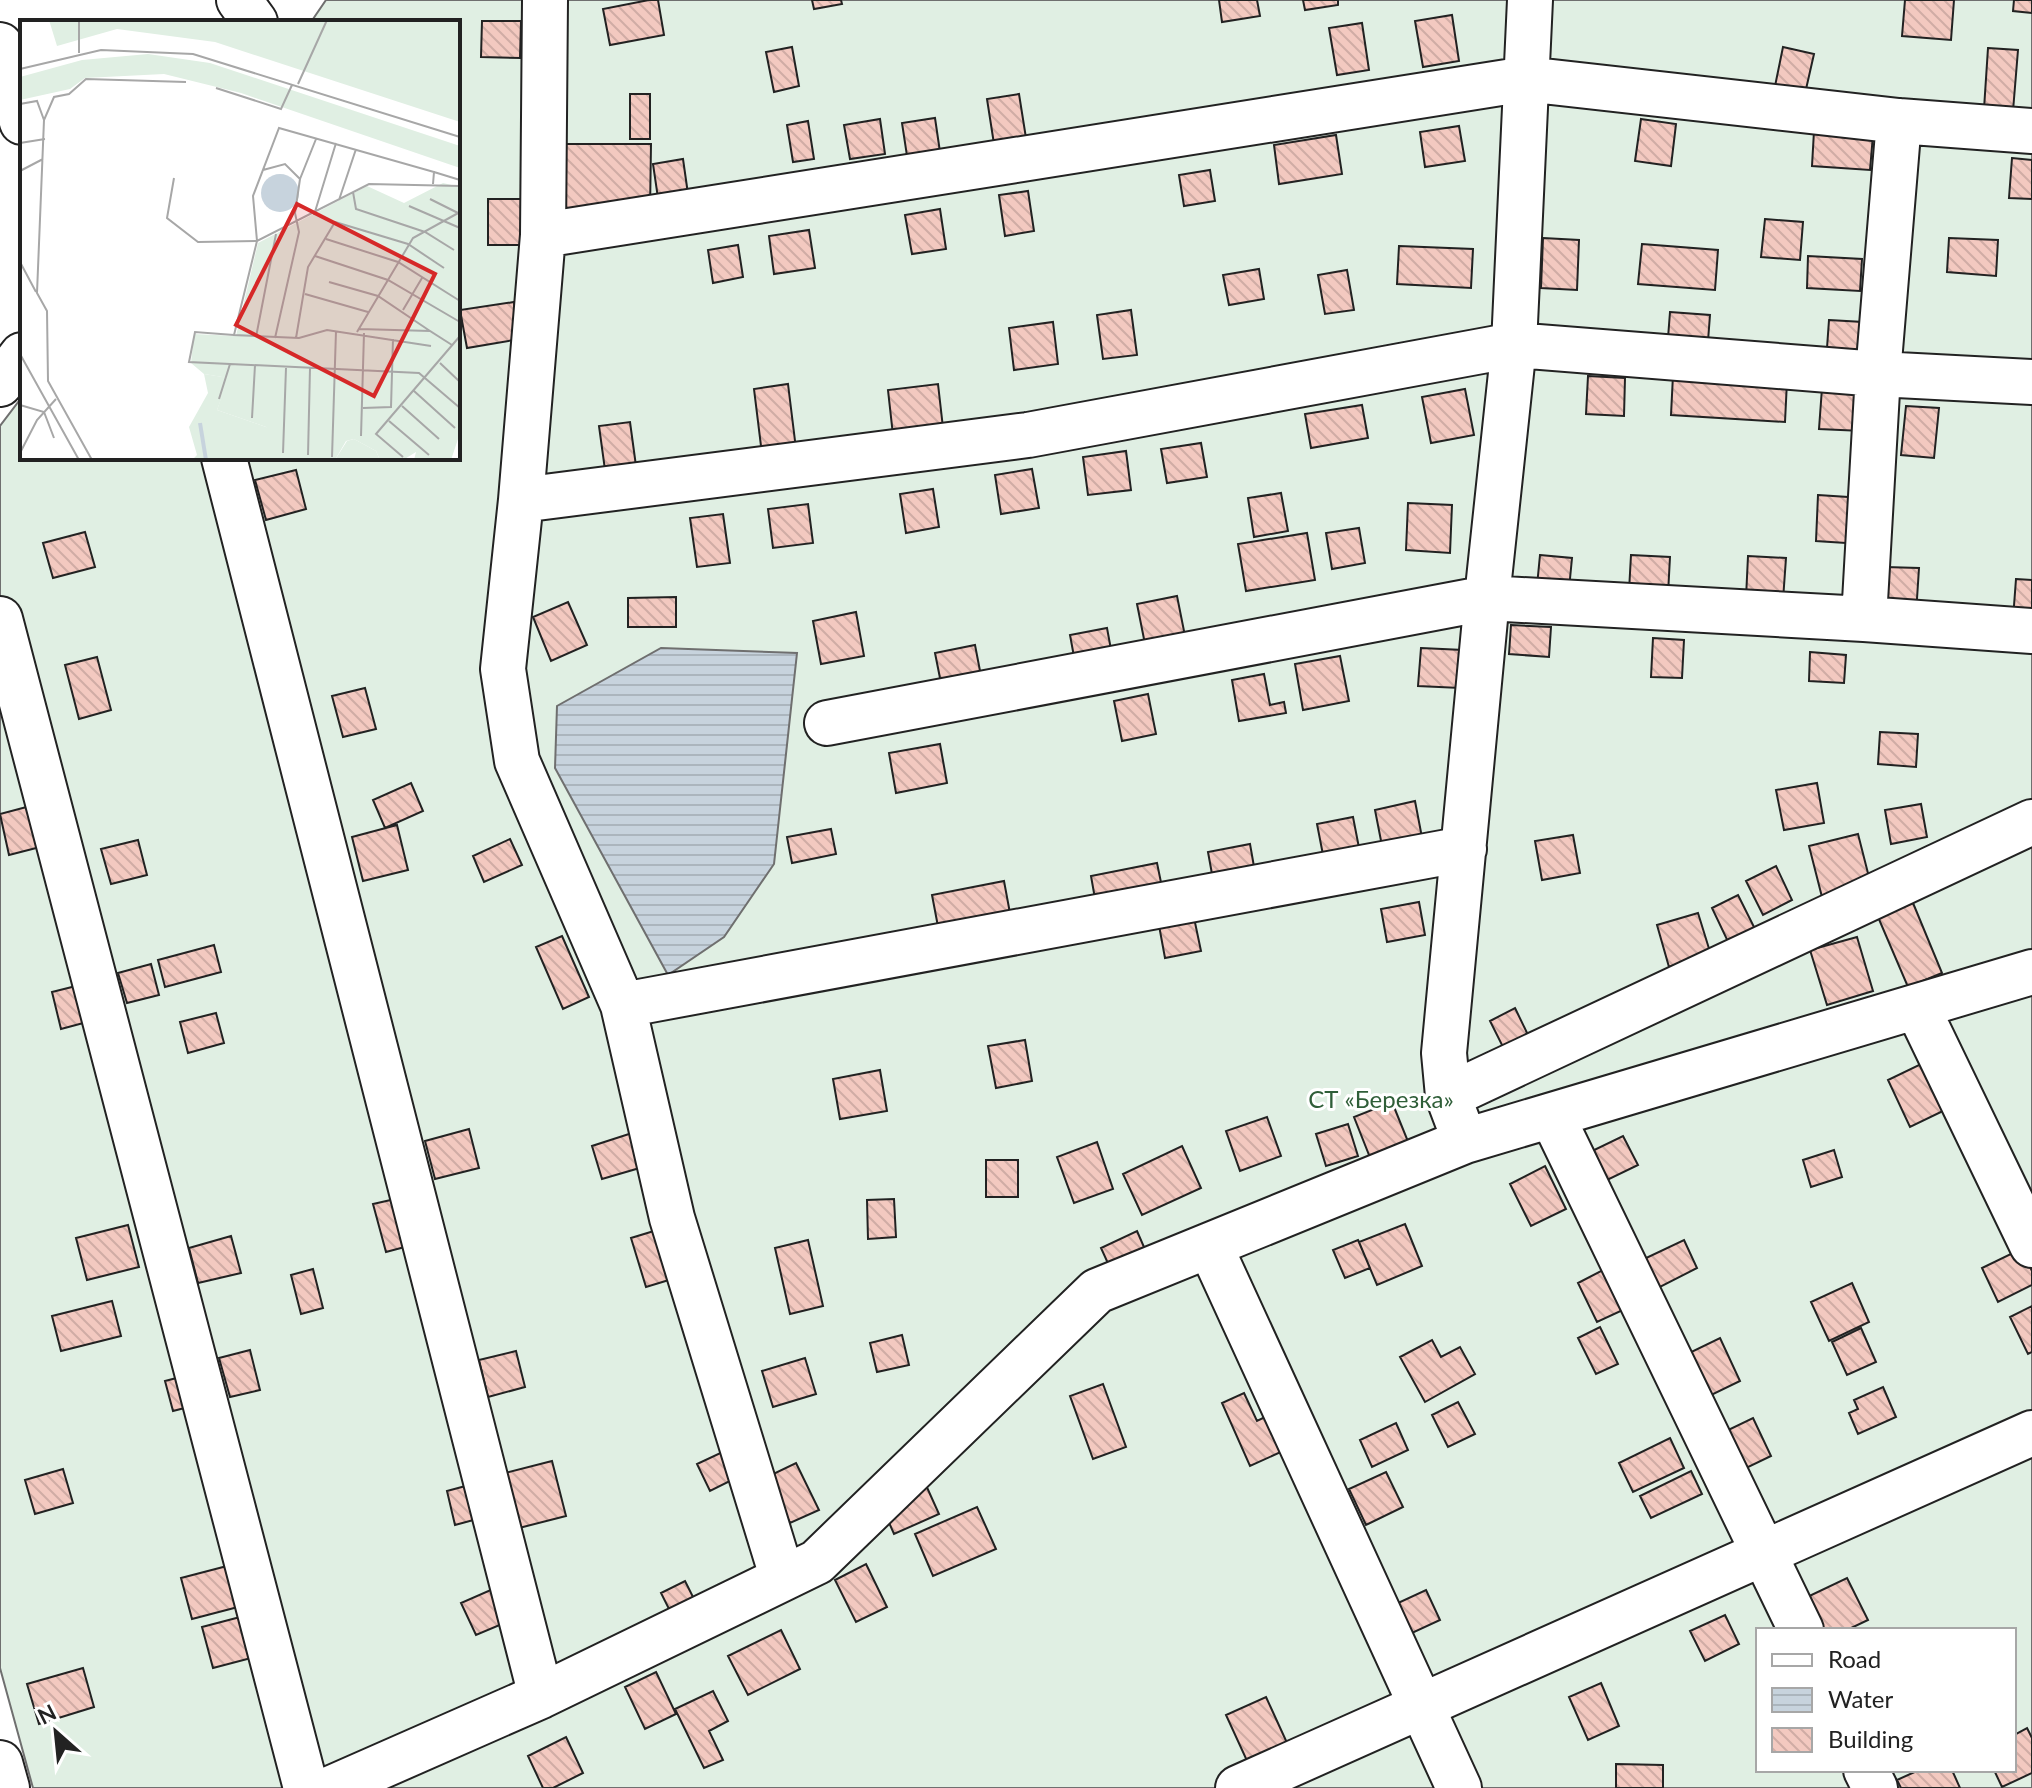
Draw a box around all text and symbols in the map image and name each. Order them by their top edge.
inset map [20,20,460,460]
park label: СТ «Березка» [1308,1084,1454,1113]
legend [1756,1628,2016,1772]
text: Road [1828,1644,1881,1673]
text: Water [1828,1684,1893,1713]
north arrow [16,1692,96,1772]
text: N [33,1698,60,1730]
text: Building [1828,1724,1913,1753]

